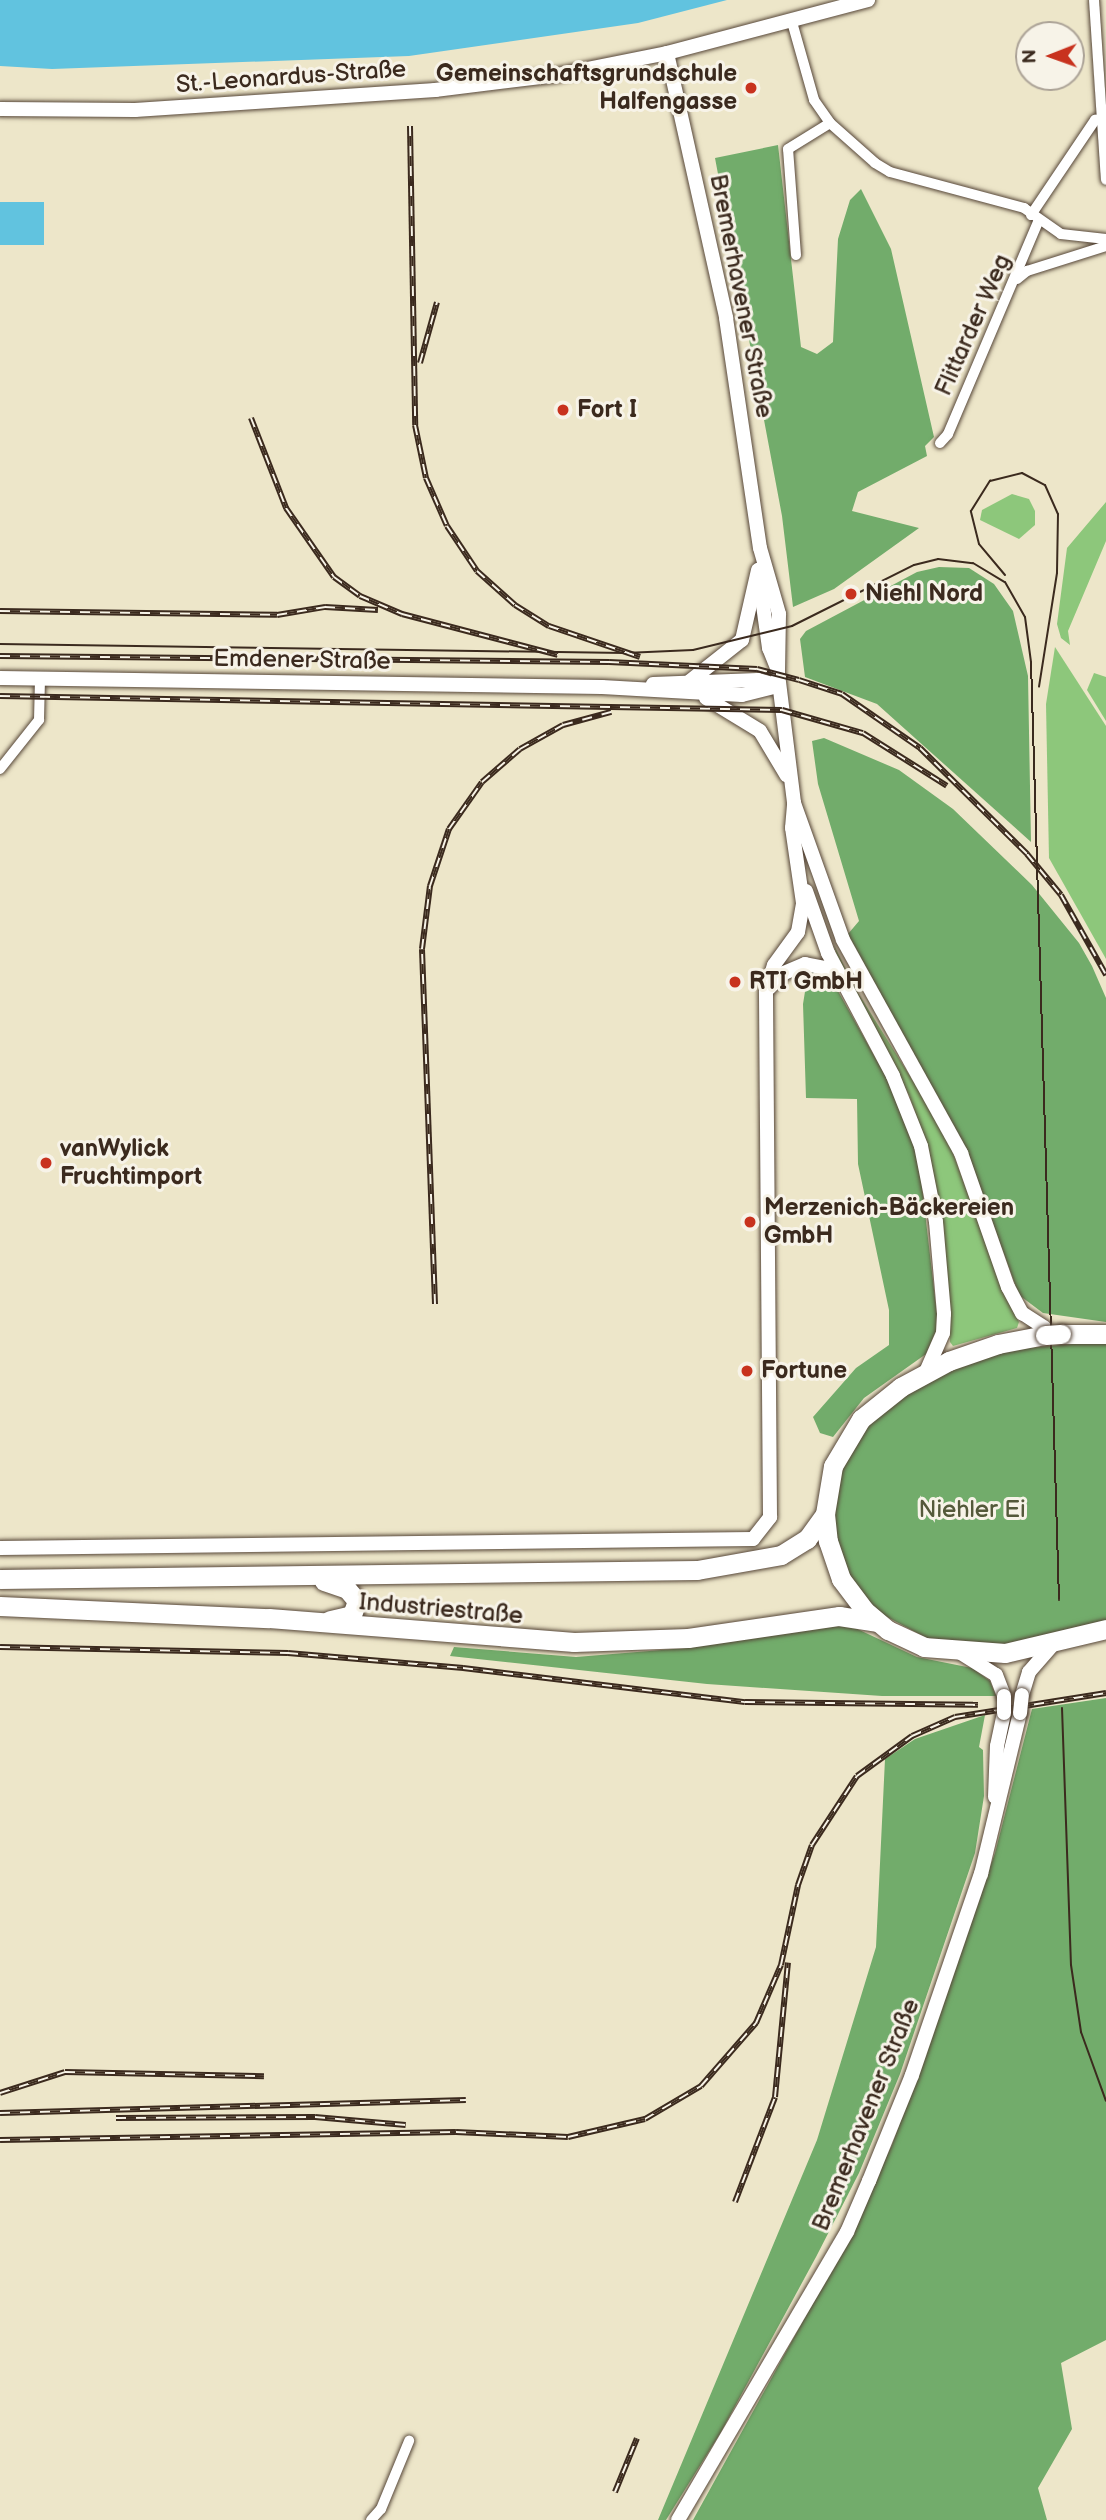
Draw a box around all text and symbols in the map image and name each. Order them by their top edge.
north arrow [1015,21,1085,91]
text: N [1019,49,1042,64]
street label: St.-Leonardus-Straße [175,55,407,99]
place label: Gemeinschaftsgrundschule Halfengasse [436,60,737,116]
marker: Gemeinschaftsgrundschule Halfengasse [743,80,759,96]
street label: Bremerhavener Straße [703,171,779,421]
street label: Flittarder Weg [929,249,1017,401]
place label: Fort I [577,396,637,424]
marker: Fort I [555,402,571,418]
place label: Niehl Nord [865,580,983,608]
marker: Niehl Nord [843,586,859,602]
street label: Emdener Straße [213,644,391,676]
place label: RTI GmbH [749,968,863,996]
marker: RTI GmbH [727,974,743,990]
place label: vanWylick Fruchtimport [60,1135,202,1191]
marker: vanWylick Fruchtimport [38,1155,54,1171]
place label: Merzenich-Bäckereien GmbH [764,1194,1014,1250]
marker: Merzenich-Bäckereien GmbH [742,1214,758,1230]
place label: Fortune [761,1357,847,1385]
marker: Fortune [739,1363,755,1379]
park label: Niehler Ei [918,1496,1026,1524]
street label: Industriestraße [358,1587,524,1631]
street label: Bremerhavener Straße [806,1995,926,2235]

